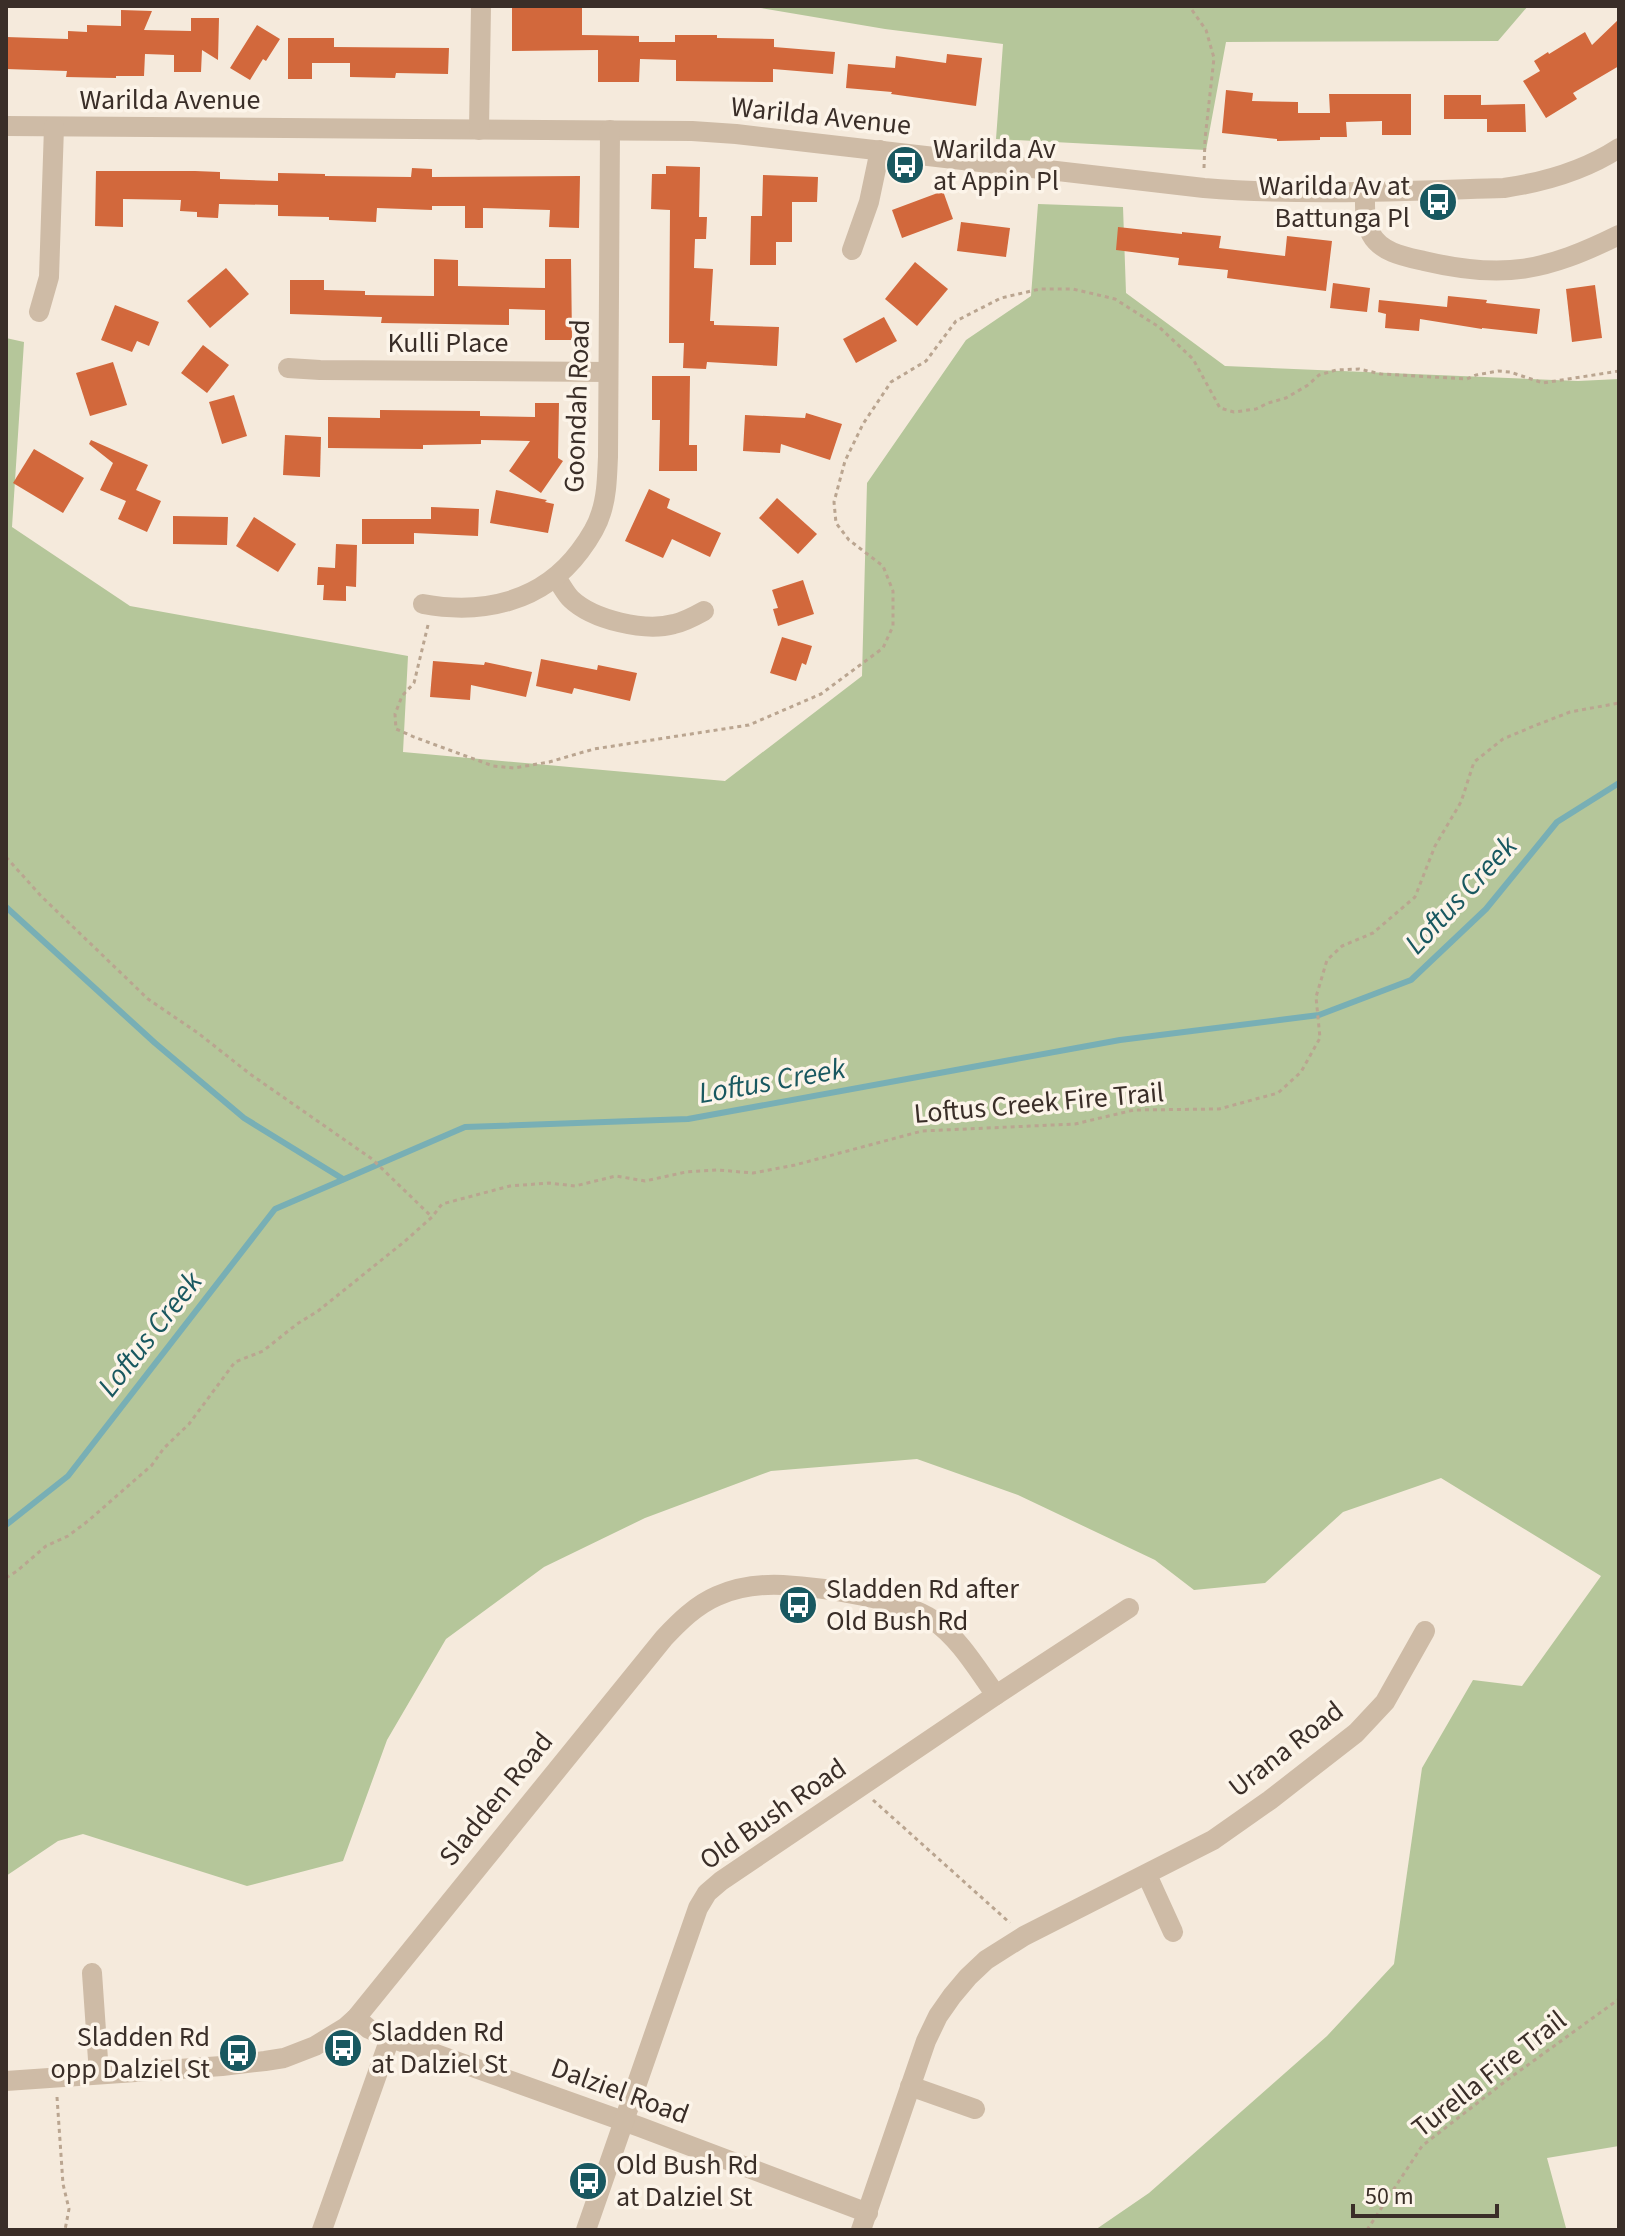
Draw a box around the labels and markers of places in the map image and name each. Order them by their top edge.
place label: Warilda Av at Appin Pl [933,129,1059,201]
bus stop icon: Warilda Av at Appin Pl [884,144,926,186]
place label: Warilda Av at Battunga Pl [1258,166,1411,238]
bus stop icon: Warilda Av at Battunga Pl [1417,181,1459,223]
place label: Sladden Rd after Old Bush Rd [826,1569,1019,1641]
bus stop icon: Sladden Rd after Old Bush Rd [777,1584,819,1626]
place label: Sladden Rd at Dalziel St [371,2012,508,2084]
place label: Sladden Rd opp Dalziel St [51,2017,211,2089]
bus stop icon: Sladden Rd at Dalziel St [322,2027,364,2069]
bus stop icon: Sladden Rd opp Dalziel St [217,2032,259,2074]
place label: Old Bush Rd at Dalziel St [616,2145,758,2217]
bus stop icon: Old Bush Rd at Dalziel St [567,2160,609,2202]

